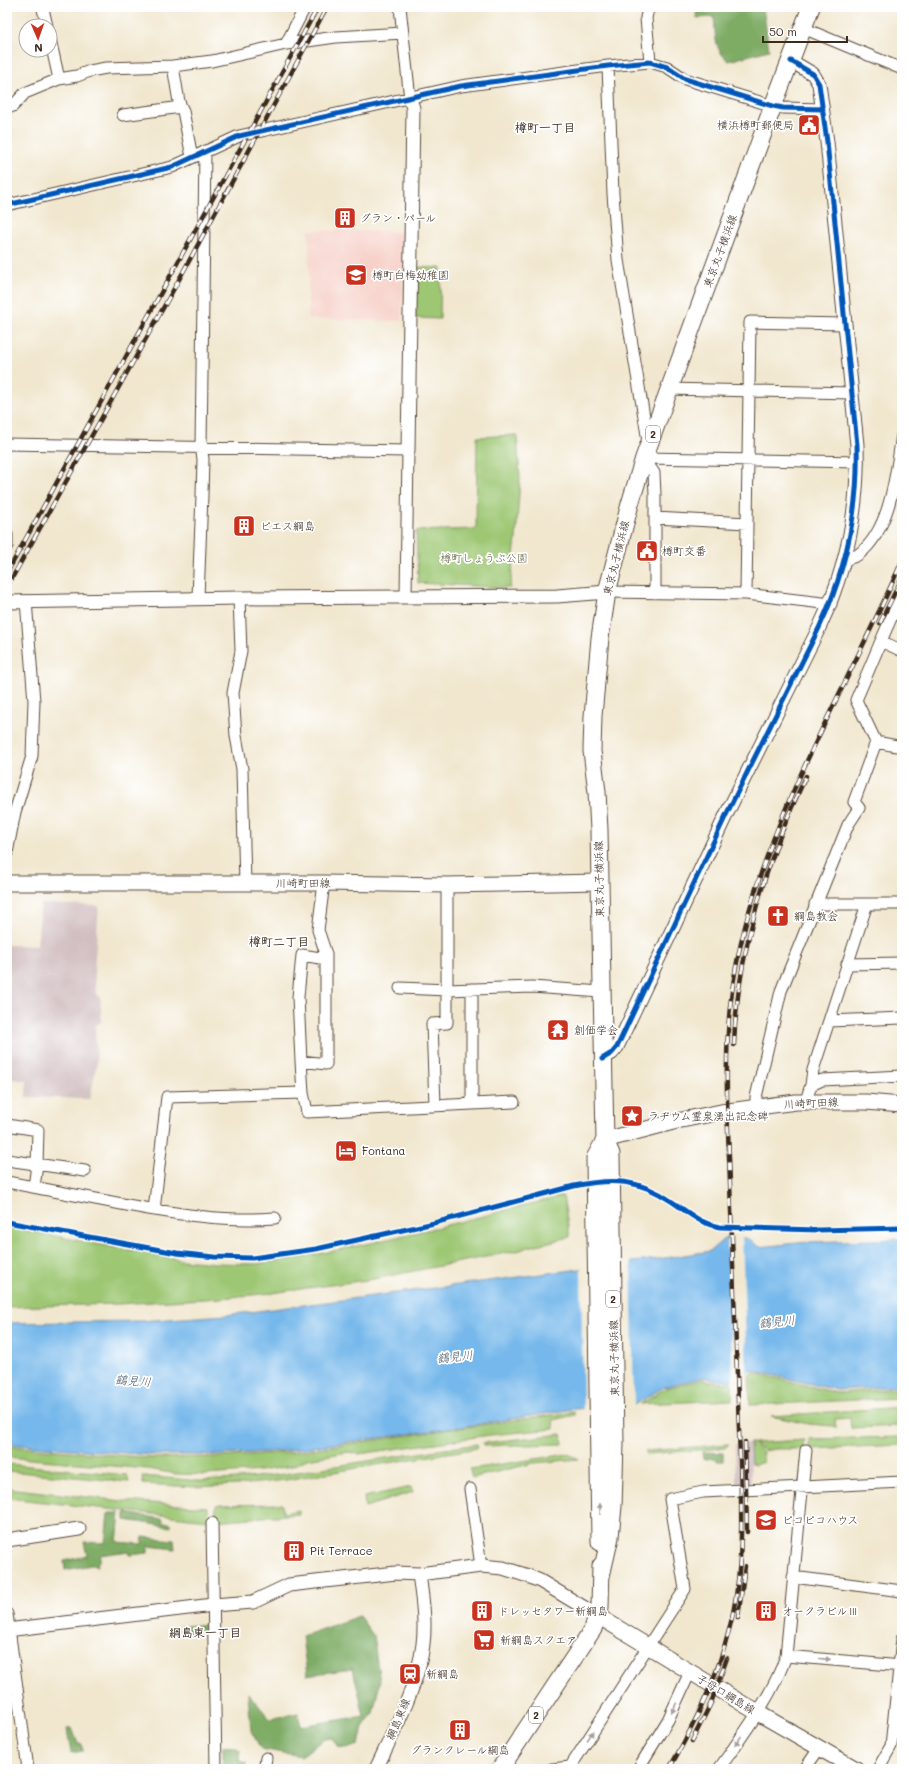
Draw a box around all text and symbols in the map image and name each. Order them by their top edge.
north arrow [18,18,58,58]
scale bar [763,18,847,44]
text: 50 m [769,23,797,39]
text: N [34,41,43,56]
public building icon: 横浜樽町郵便局 [796,112,822,138]
place label: 横浜樽町郵便局 [717,117,794,132]
district label: 樽町一丁目 [515,119,575,135]
building icon: グラン・パール [332,205,358,231]
place label: グラン・パール [360,210,436,225]
street label: 東京丸子横浜線 [699,212,740,290]
school or university icon: 樽町白梅幼稚園 [343,262,369,288]
place label: 樽町白梅幼稚園 [372,267,449,282]
road number: 2 [646,426,660,442]
building icon: ピエス綱島 [231,513,257,539]
place label: ピエス綱島 [260,518,315,533]
street label: 東京丸子横浜線 [599,519,632,597]
public building icon: 樽町交番 [634,538,660,564]
place label: 樽町交番 [662,543,706,558]
park label: 樽町しょうぶ公園 [440,550,528,565]
street label: 東京丸子横浜線 [590,840,607,918]
street label: 川崎町田線 [276,875,331,890]
church icon: 綱島教会 [765,903,791,929]
place label: 綱島教会 [794,908,838,923]
district label: 樽町二丁目 [249,933,309,949]
temple icon: 創価学会 [545,1017,571,1043]
place label: 創価学会 [574,1022,618,1037]
street label: 川崎町田線 [783,1094,839,1111]
place icon: ラヂウム霊泉湧出記念碑 [619,1103,645,1129]
place label: ラヂウム霊泉湧出記念碑 [648,1108,768,1123]
hotel icon: Fontana [333,1138,359,1164]
place label: Fontana [362,1143,406,1158]
road number: 2 [606,1291,620,1307]
water label: 鶴見川 [758,1311,796,1331]
street label: 東京丸子横浜線 [605,1319,622,1397]
water label: 鶴見川 [436,1346,474,1366]
water label: 鶴見川 [114,1370,152,1390]
one-way arrow [597,1502,603,1515]
school or university icon: ピコピコハウス [753,1507,779,1533]
place label: ピコピコハウス [782,1512,858,1527]
building icon: Pit Terrace [281,1538,307,1564]
place label: Pit Terrace [310,1543,373,1558]
building icon: ドレッセタワー新綱島 [469,1598,495,1624]
building icon: オークラビルⅢ [753,1598,779,1624]
place label: ドレッセタワー新綱島 [498,1603,608,1618]
place label: オークラビルⅢ [782,1603,859,1618]
district label: 綱島東一丁目 [169,1624,241,1640]
supermarket icon: 新綱島スクエア [471,1627,497,1653]
place label: 新綱島スクエア [500,1632,577,1647]
one-way arrow [819,1656,831,1663]
station icon: 新綱島 [397,1661,423,1687]
place label: 新綱島 [426,1666,459,1681]
street label: 子母口綱島線 [694,1670,758,1717]
street label: 綱島東線 [382,1696,413,1742]
one-way arrow [671,1702,677,1713]
road number: 2 [529,1707,543,1723]
building icon: グランクレール綱島 [447,1717,473,1743]
one-way arrow [586,1731,594,1742]
one-way arrow [735,1735,742,1747]
place label: グランクレール綱島 [411,1742,509,1757]

